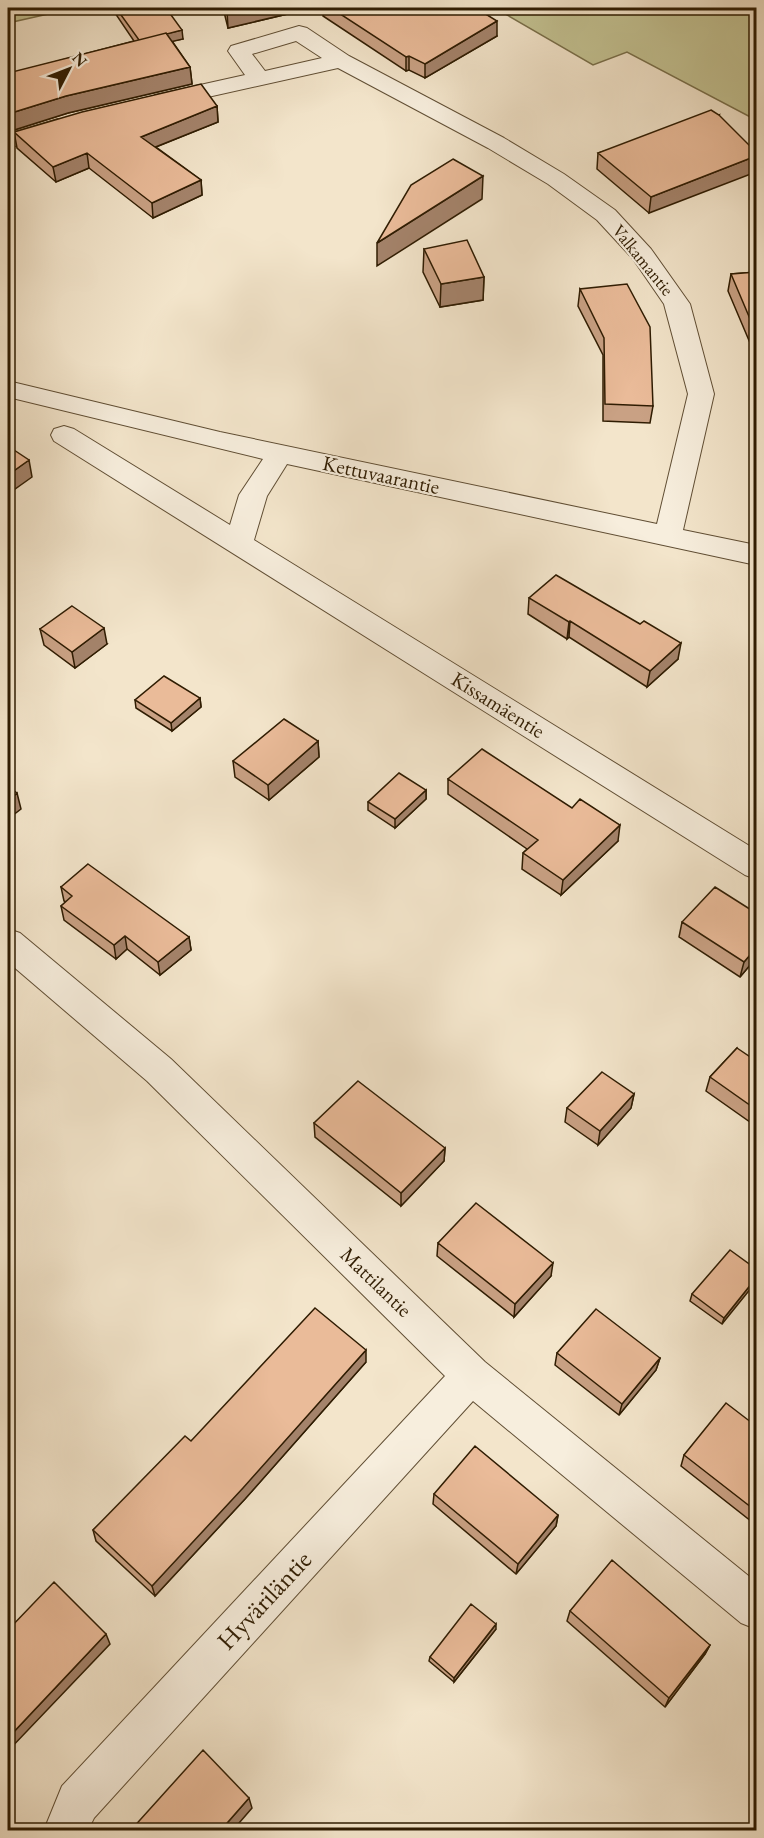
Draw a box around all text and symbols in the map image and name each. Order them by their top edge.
north arrow [39,39,99,99]
text: N [68,47,92,71]
street label: Valkamantie [608,219,679,300]
street label: Kettuvaarantie [320,449,442,500]
street label: Kissamäentie [446,665,550,744]
street label: Mattilantie [335,1241,418,1322]
street label: Hyväriläntie [209,1543,319,1657]

